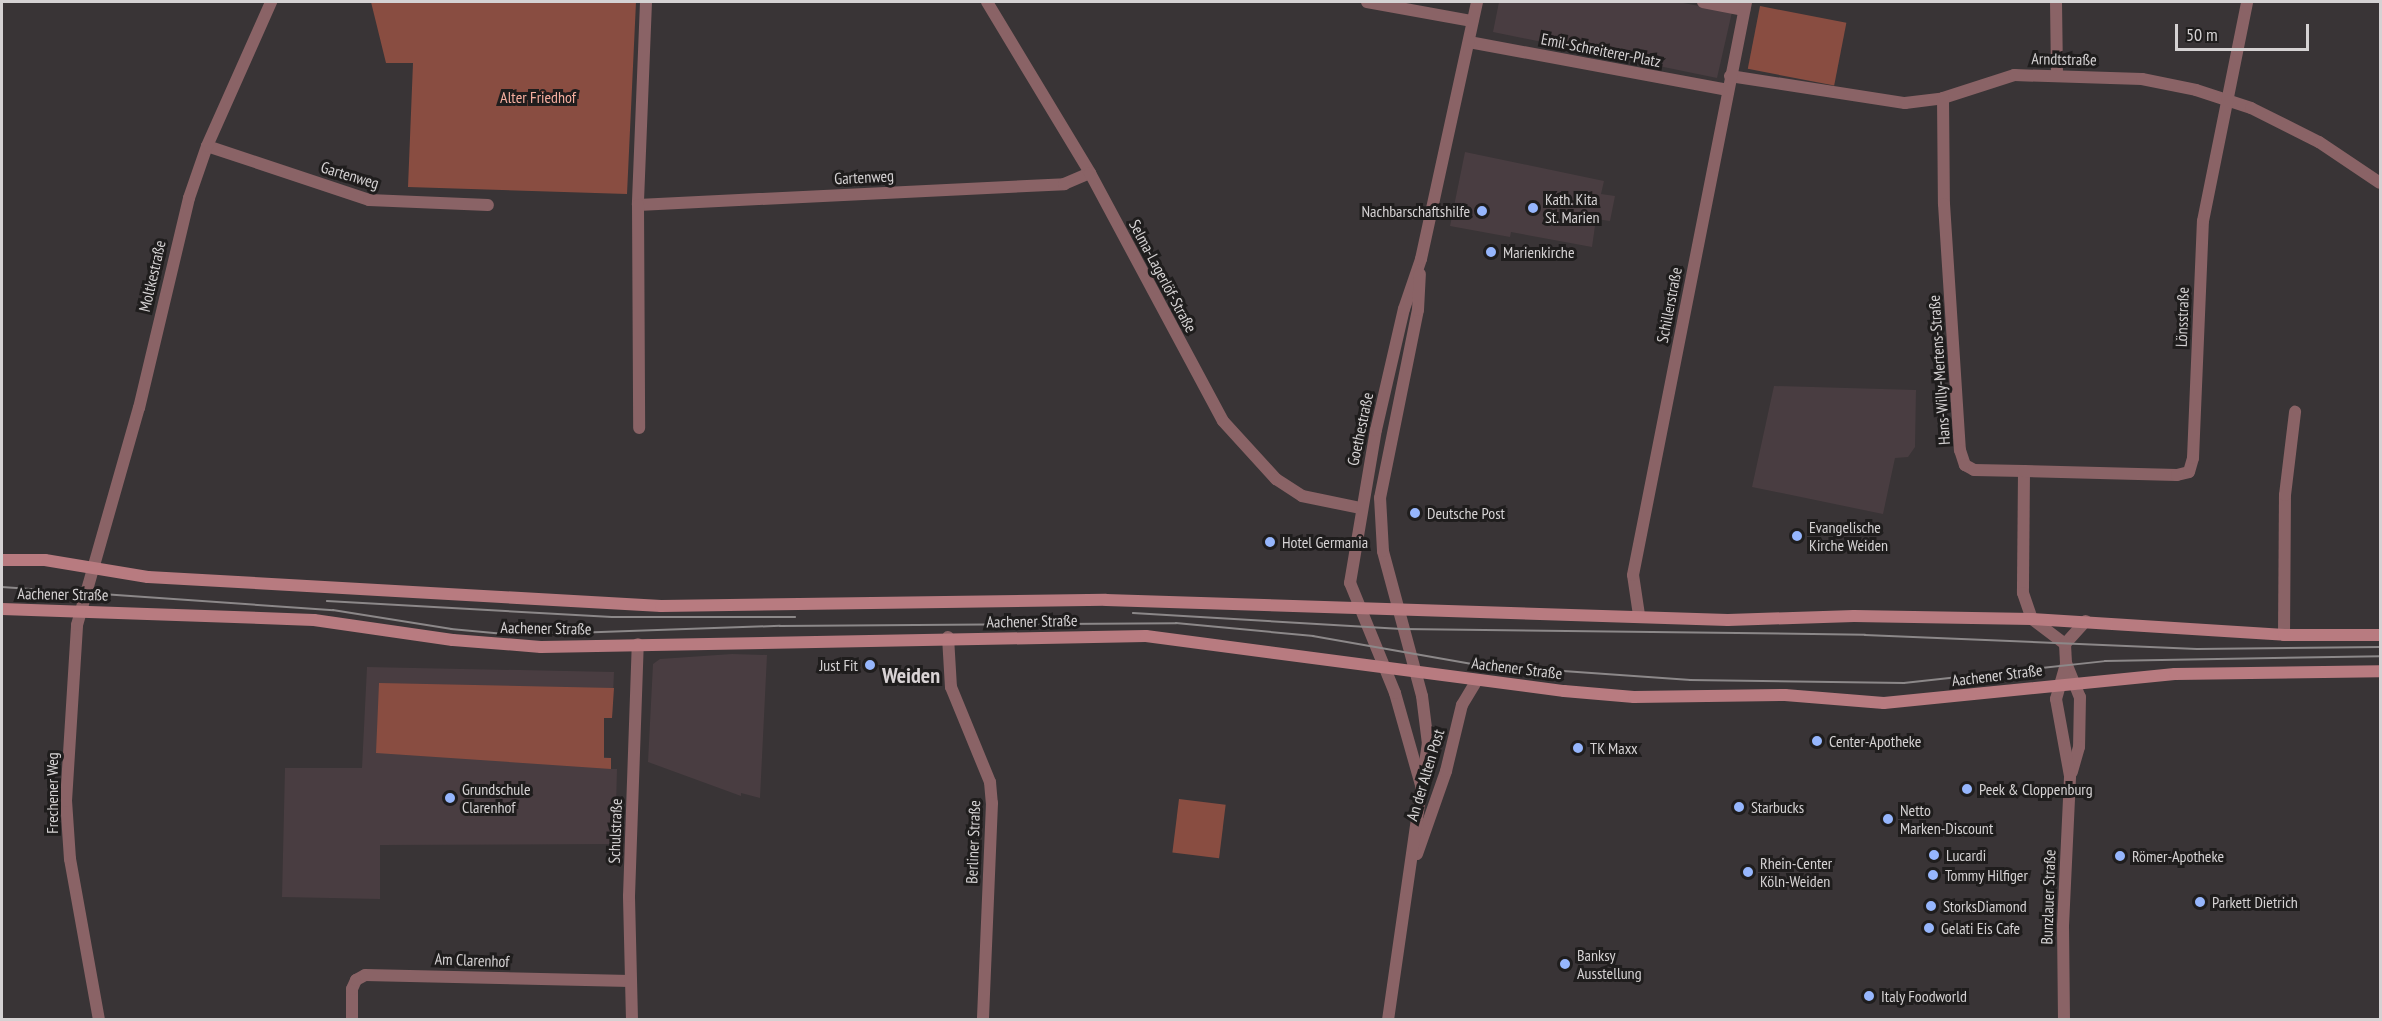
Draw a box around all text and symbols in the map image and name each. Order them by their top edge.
scale bar [2178,12,2312,50]
text: 50 m [2186,23,2218,46]
street label: Emil-Schreiterer-Platz [1539,29,1663,71]
street label: Arndtstraße [2031,49,2097,69]
park label: Alter Friedhof [500,87,576,107]
street label: Gartenweg [319,157,381,193]
street label: Gartenweg [834,166,894,188]
place label: Kath. Kita St. Marien [1545,189,1601,227]
place label: Nachbarschaftshilfe [1361,201,1470,221]
marker: Kath. Kita St. Marien [1526,201,1540,215]
marker: Nachbarschaftshilfe [1475,204,1489,218]
street label: Selma-Lagerlöf-Straße [1125,216,1201,336]
street label: Moltkestraße [134,238,170,314]
place label: Marienkirche [1503,242,1574,262]
marker: Marienkirche [1484,245,1498,259]
street label: Schillerstraße [1652,266,1686,344]
street label: Lönsstraße [2171,287,2193,347]
street label: Hans-Willy-Mertens-Straße [1924,294,1954,446]
street label: Goethestraße [1343,391,1377,467]
place label: Deutsche Post [1427,503,1505,523]
marker: Deutsche Post [1408,506,1422,520]
place label: Evangelische Kirche Weiden [1809,517,1888,555]
marker: Evangelische Kirche Weiden [1790,529,1804,543]
place label: Hotel Germania [1282,532,1368,552]
marker: Hotel Germania [1263,535,1277,549]
street label: Aachener Straße [17,584,109,604]
street label: Aachener Straße [986,611,1078,631]
street label: Aachener Straße [500,618,592,638]
street label: Aachener Straße [1471,653,1563,683]
place label: Just Fit [820,655,858,675]
marker: Just Fit [863,658,877,672]
street label: Aachener Straße [1951,660,2043,690]
district label: Weiden [882,663,940,689]
street label: An der Alten Post [1402,727,1448,823]
place label: Center-Apotheke [1829,731,1921,751]
marker: Center-Apotheke [1810,734,1824,748]
place label: TK Maxx [1590,738,1638,758]
marker: TK Maxx [1571,741,1585,755]
street label: Frechener Weg [42,752,62,834]
place label: Grundschule Clarenhof [462,779,531,817]
place label: Peek & Cloppenburg [1979,779,2093,799]
marker: Peek & Cloppenburg [1960,782,1974,796]
marker: Grundschule Clarenhof [443,791,457,805]
place label: Starbucks [1751,797,1804,817]
street label: Schulstraße [604,798,626,864]
street label: Berliner Straße [962,800,984,884]
marker: Starbucks [1732,800,1746,814]
place label: Netto Marken-Discount [1900,800,1993,838]
marker: Netto Marken-Discount [1881,812,1895,826]
place label: Lucardi [1946,845,1986,865]
place label: Römer-Apotheke [2132,846,2224,866]
marker: Lucardi [1927,848,1941,862]
street label: Bunzlauer Straße [2037,849,2059,945]
marker: Römer-Apotheke [2113,849,2127,863]
place label: Rhein-Center Köln-Weiden [1760,853,1832,891]
marker: Rhein-Center Köln-Weiden [1741,865,1755,879]
place label: Tommy Hilfiger [1945,865,2028,885]
marker: Tommy Hilfiger [1926,868,1940,882]
place label: Parkett Dietrich [2212,892,2298,912]
marker: Parkett Dietrich [2193,895,2207,909]
place label: StorksDiamond [1943,896,2027,916]
marker: StorksDiamond [1924,899,1938,913]
place label: Gelati Eis Cafe [1941,918,2020,938]
marker: Gelati Eis Cafe [1922,921,1936,935]
place label: Banksy Ausstellung [1577,945,1642,983]
street label: Am Clarenhof [434,949,510,971]
marker: Banksy Ausstellung [1558,957,1572,971]
place label: Italy Foodworld [1881,986,1967,1006]
marker: Italy Foodworld [1862,989,1876,1003]

